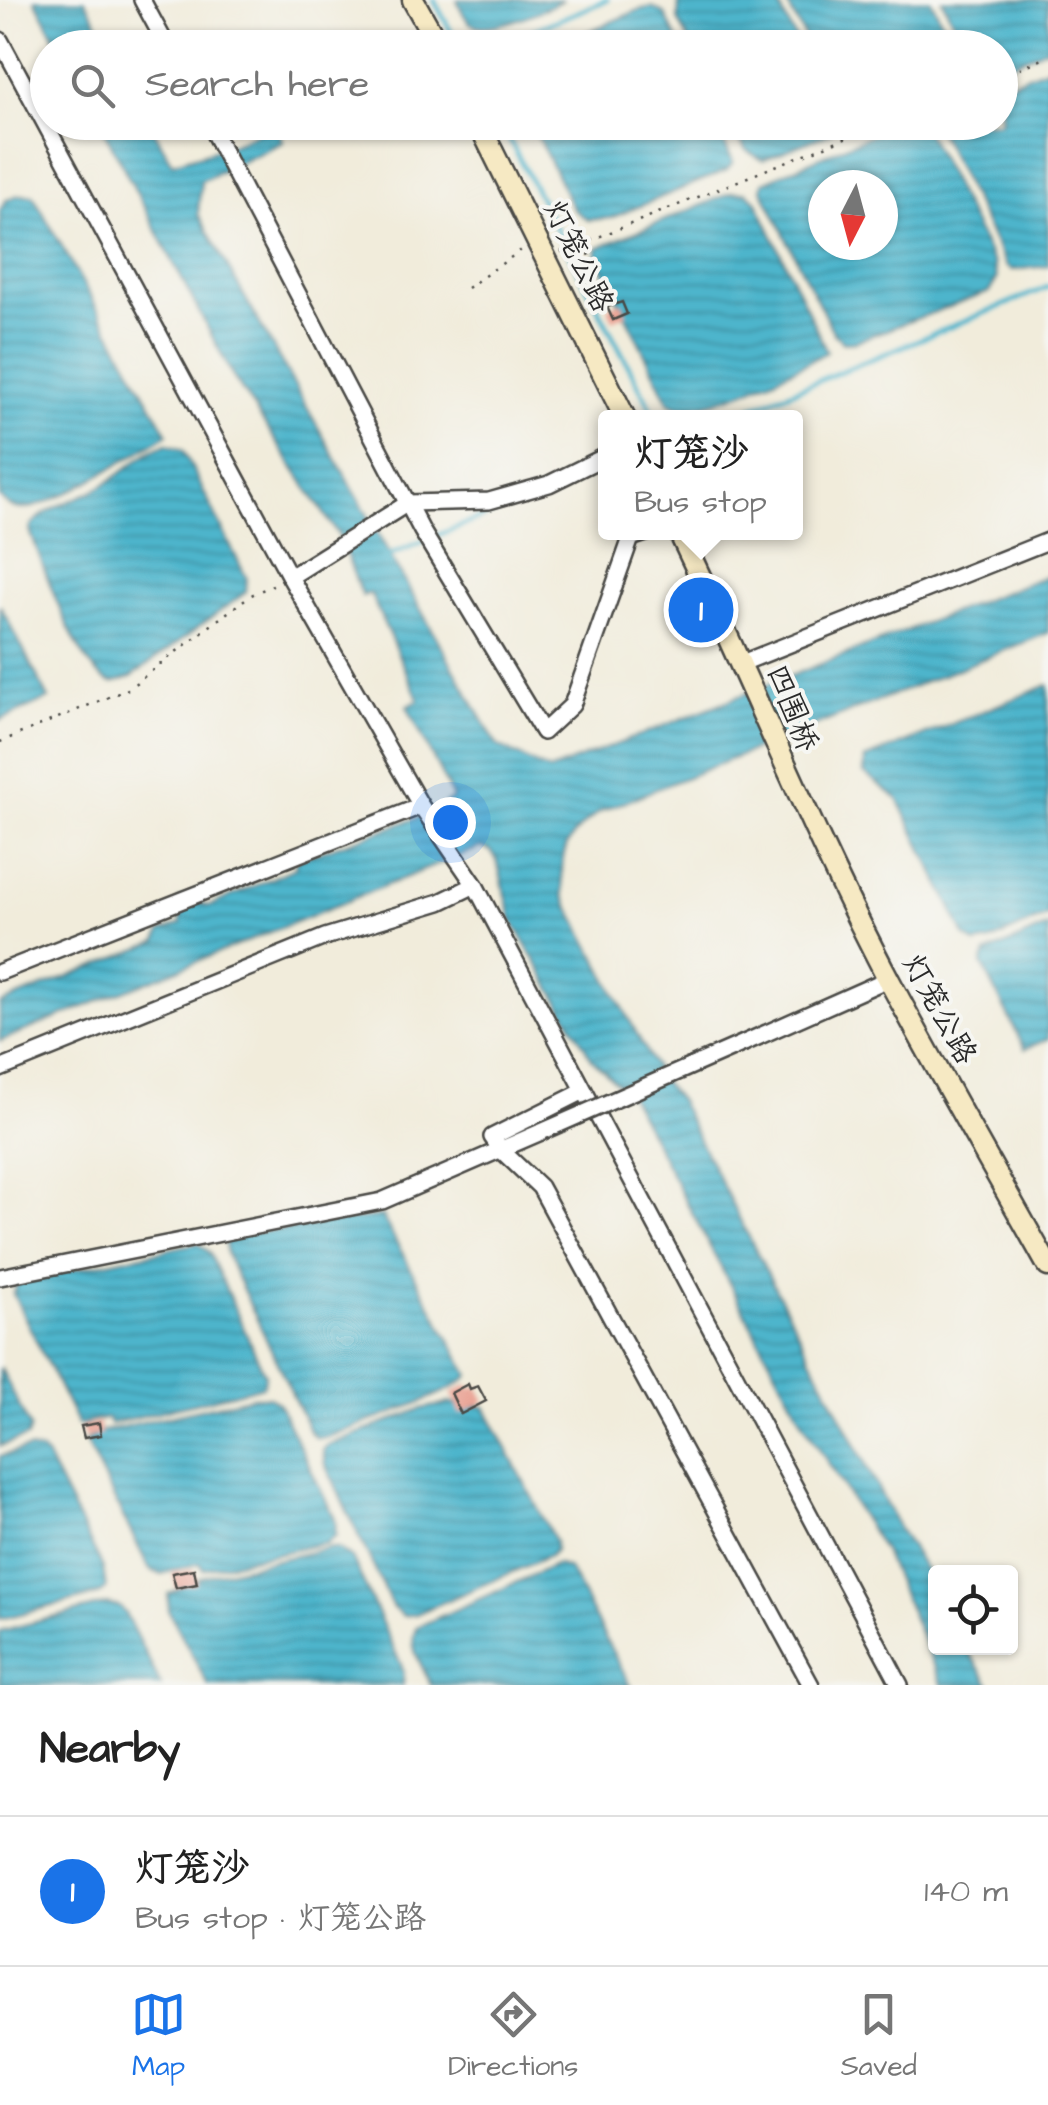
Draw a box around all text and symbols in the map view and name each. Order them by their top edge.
search box [30,30,1018,140]
icon: search [65,58,120,113]
text: Search here [145,59,369,111]
north arrow [808,170,898,260]
street label: 灯笼公路 [533,193,623,320]
popup [598,410,803,540]
text: 灯笼沙 [634,428,748,480]
text: Bus stop [634,480,767,525]
pin: 1 [668,572,734,648]
street label: 四围桥 [756,659,828,758]
your location [425,797,476,848]
street label: 灯笼公路 [892,947,987,1072]
map controls [928,1565,1018,1655]
button: locate [928,1565,1018,1655]
text: Nearby [40,1721,180,1779]
text: 灯笼沙 [135,1843,249,1895]
text: 1 [70,1869,75,1914]
text: 140 m [924,1869,1008,1914]
text: Bus stop · 灯笼公路 [135,1896,426,1941]
tab: Map [131,1987,186,2086]
tab: Directions [448,1987,578,2086]
tab: Saved [841,1987,917,2086]

